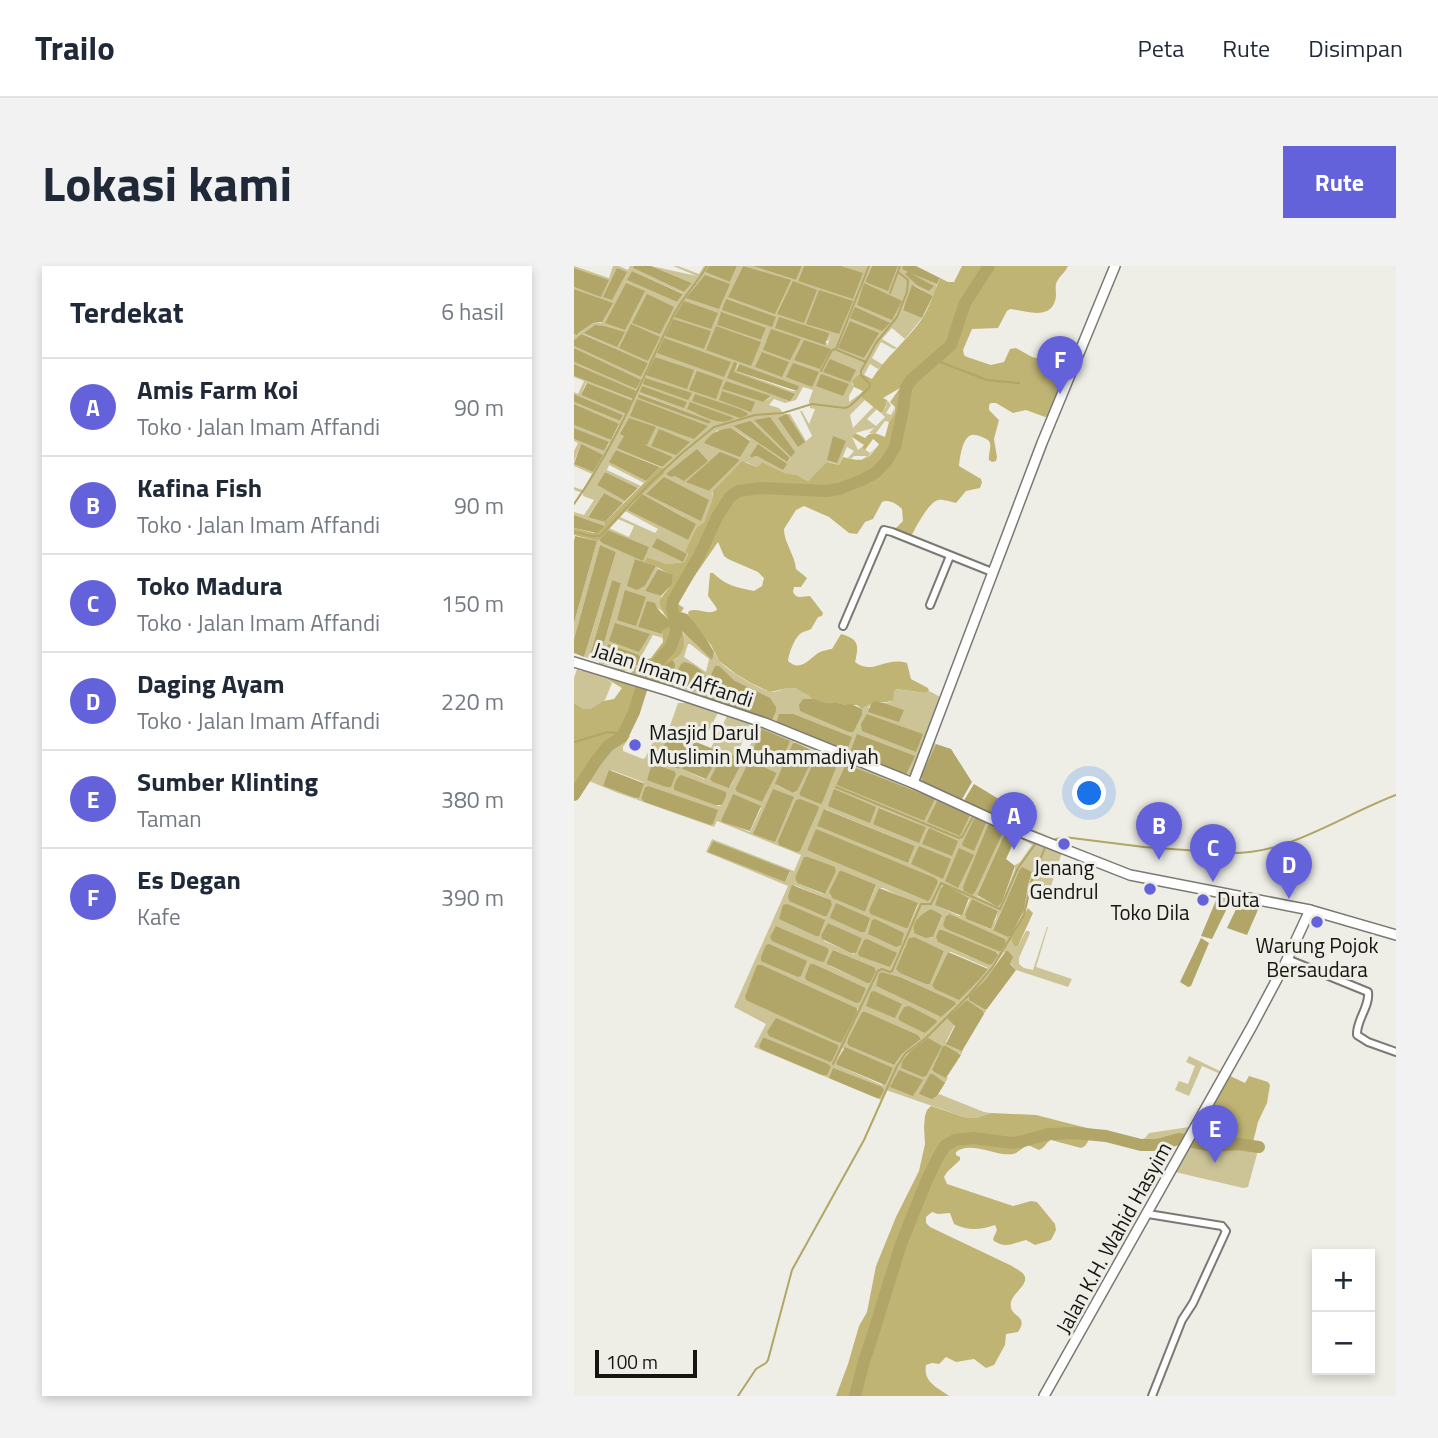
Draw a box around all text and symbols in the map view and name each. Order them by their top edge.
text: Trailo [35,23,115,73]
text: Peta [1138,30,1184,66]
text: Rute [1222,30,1270,66]
text: Disimpan [1308,30,1403,66]
text: Lokasi kami [42,145,292,220]
button: Rute [1283,146,1396,218]
text: Terdekat [70,289,184,335]
text: 6 hasil [441,294,504,329]
pin: F [1037,336,1083,394]
text: Amis Farm Koi [137,370,299,409]
text: A [86,390,100,425]
text: 90 m [454,390,504,425]
text: Toko · Jalan Imam Affandi [137,409,380,444]
text: Kafina Fish [137,468,262,507]
text: B [86,488,100,523]
text: 90 m [454,488,504,523]
text: Toko · Jalan Imam Affandi [137,507,380,542]
text: Toko Madura [137,566,283,605]
text: C [87,586,99,621]
text: 150 m [441,586,504,621]
text: Toko · Jalan Imam Affandi [137,605,380,640]
street label: Jalan Imam Affandi [589,633,758,715]
text: Daging Ayam [137,664,285,703]
text: D [86,684,100,719]
text: 220 m [441,684,504,719]
text: Toko · Jalan Imam Affandi [137,703,380,738]
place label: Masjid Darul Muslimin Muhammadiyah [649,716,879,772]
marker: Masjid Darul Muslimin Muhammadiyah [627,737,643,753]
text: Sumber Klinting [137,762,318,801]
your location [1072,776,1106,810]
text: E [87,782,99,817]
text: 380 m [441,782,504,817]
pin: A [991,792,1037,850]
text: Taman [137,801,202,836]
pin: B [1136,802,1182,860]
pin: C [1190,824,1236,882]
marker: Jenang Gendrul [1056,836,1072,852]
pin: D [1266,841,1312,899]
place label: Jenang Gendrul [1029,851,1099,907]
text: Es Degan [137,860,241,899]
text: F [87,880,99,915]
text: 390 m [441,880,504,915]
marker: Toko Dila [1142,881,1158,897]
place label: Duta [1217,883,1260,915]
marker: Duta [1195,892,1211,908]
place label: Toko Dila [1110,896,1190,928]
text: Kafe [137,899,181,934]
marker: Warung Pojok Bersaudara [1309,914,1325,930]
place label: Warung Pojok Bersaudara [1255,929,1379,985]
pin: E [1192,1105,1238,1163]
street label: Jalan K.H. Wahid Hasyim [1047,1136,1179,1339]
map controls [1312,1249,1375,1375]
button: + [1312,1249,1375,1312]
button: − [1312,1312,1375,1375]
scale bar [595,1347,696,1379]
text: 100 m [606,1347,658,1376]

